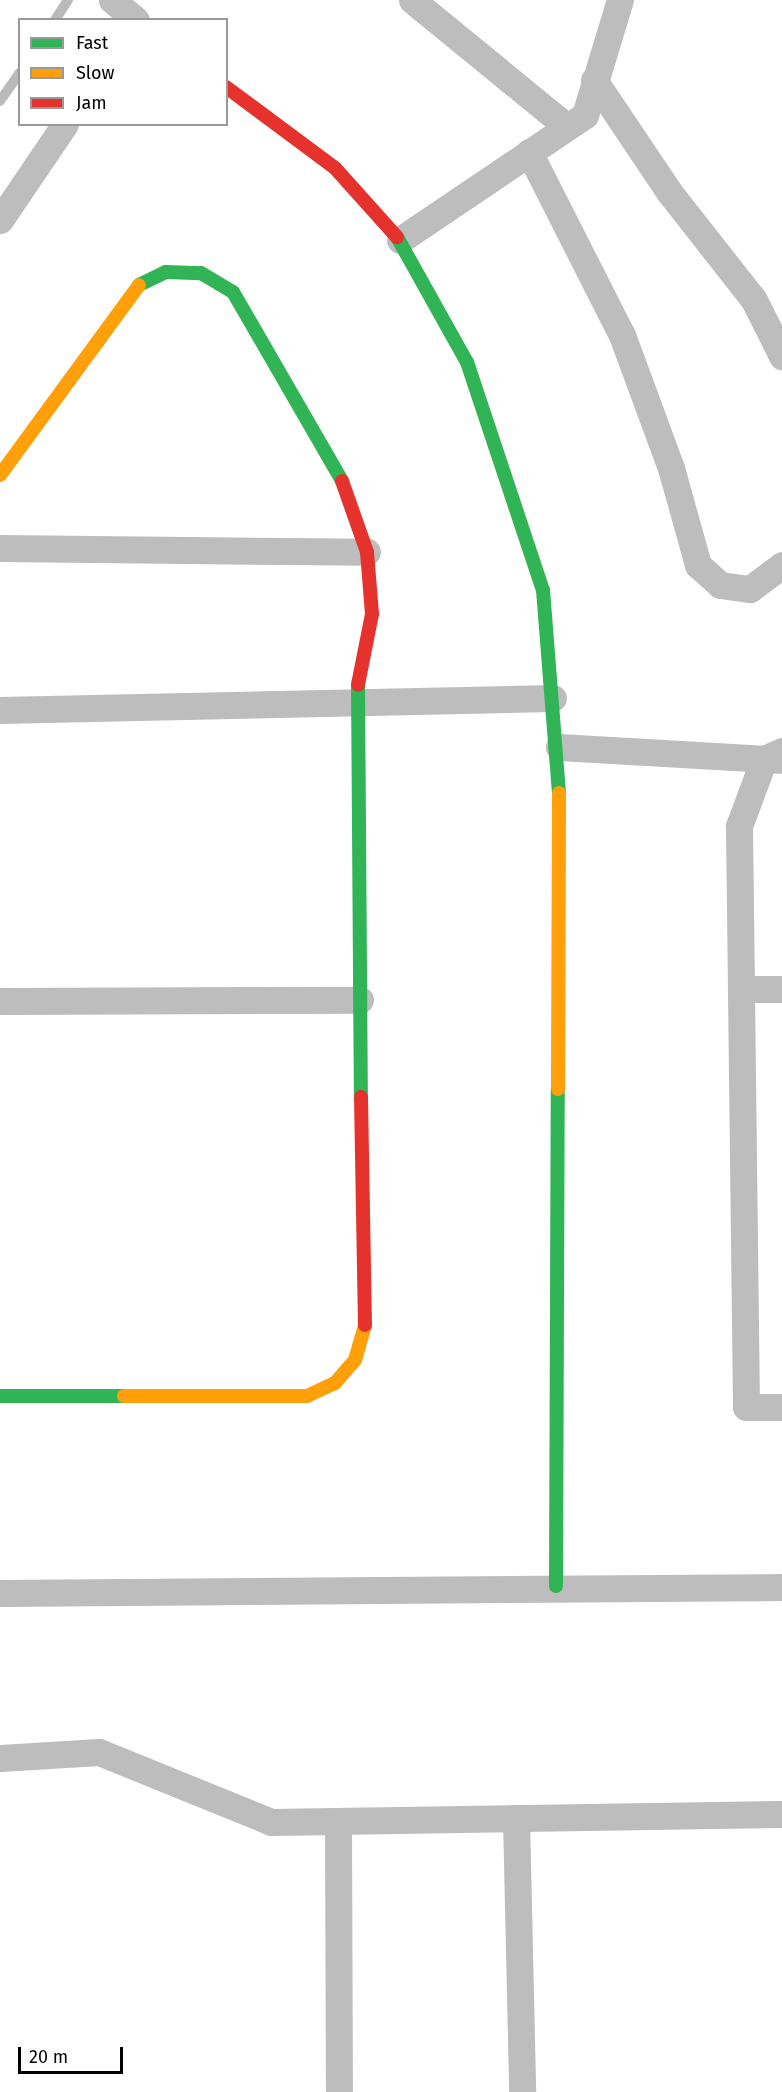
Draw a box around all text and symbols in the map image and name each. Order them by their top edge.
legend [18,18,228,126]
text: Fast [76,32,108,54]
text: Slow [76,62,114,84]
text: Jam [76,92,107,114]
scale bar [21,2035,126,2073]
text: 20 m [29,2046,68,2068]

